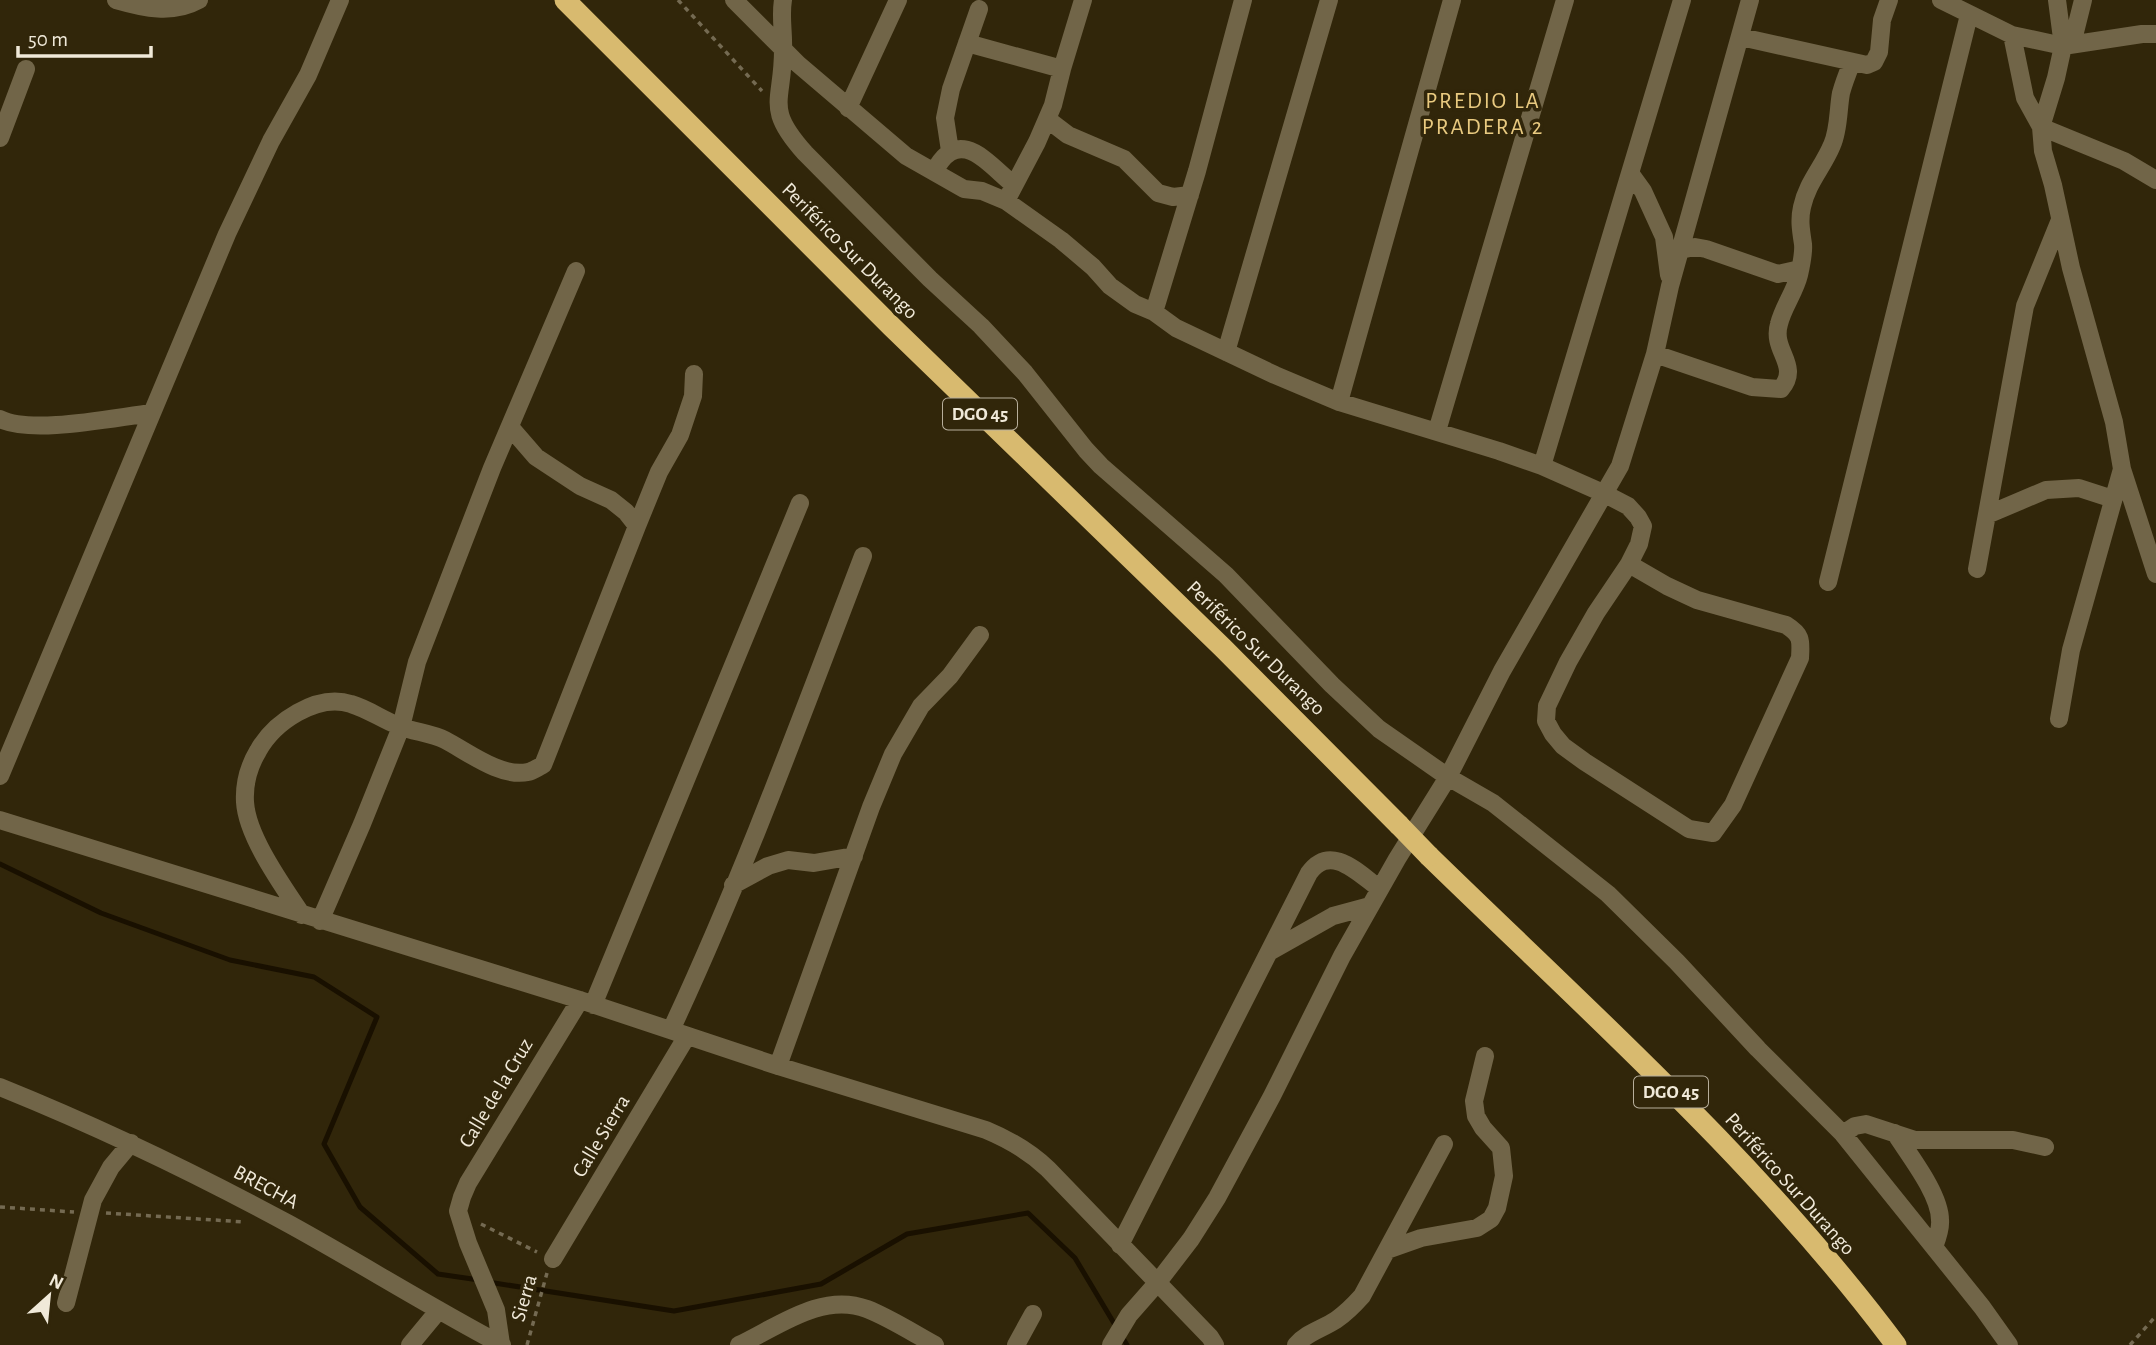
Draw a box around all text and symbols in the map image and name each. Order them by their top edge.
scale bar [18,14,150,58]
text: 50 m [28,29,68,50]
district label: PREDIO LA PRADERA 2 [1422,90,1544,139]
street label: Periférico Sur Durango [778,179,922,323]
road number: DGO 45 [943,398,1017,430]
street label: Periférico Sur Durango [1183,577,1329,719]
street label: Calle de la Cruz [455,1035,537,1151]
road number: DGO 45 [1634,1076,1708,1108]
street label: Calle Sierra [568,1091,634,1181]
street label: Periférico Sur Durango [1721,1109,1859,1259]
street label: BRECHA [230,1161,302,1213]
north arrow [14,1261,84,1331]
text: N [46,1271,66,1294]
street label: Sierra [507,1272,541,1324]

